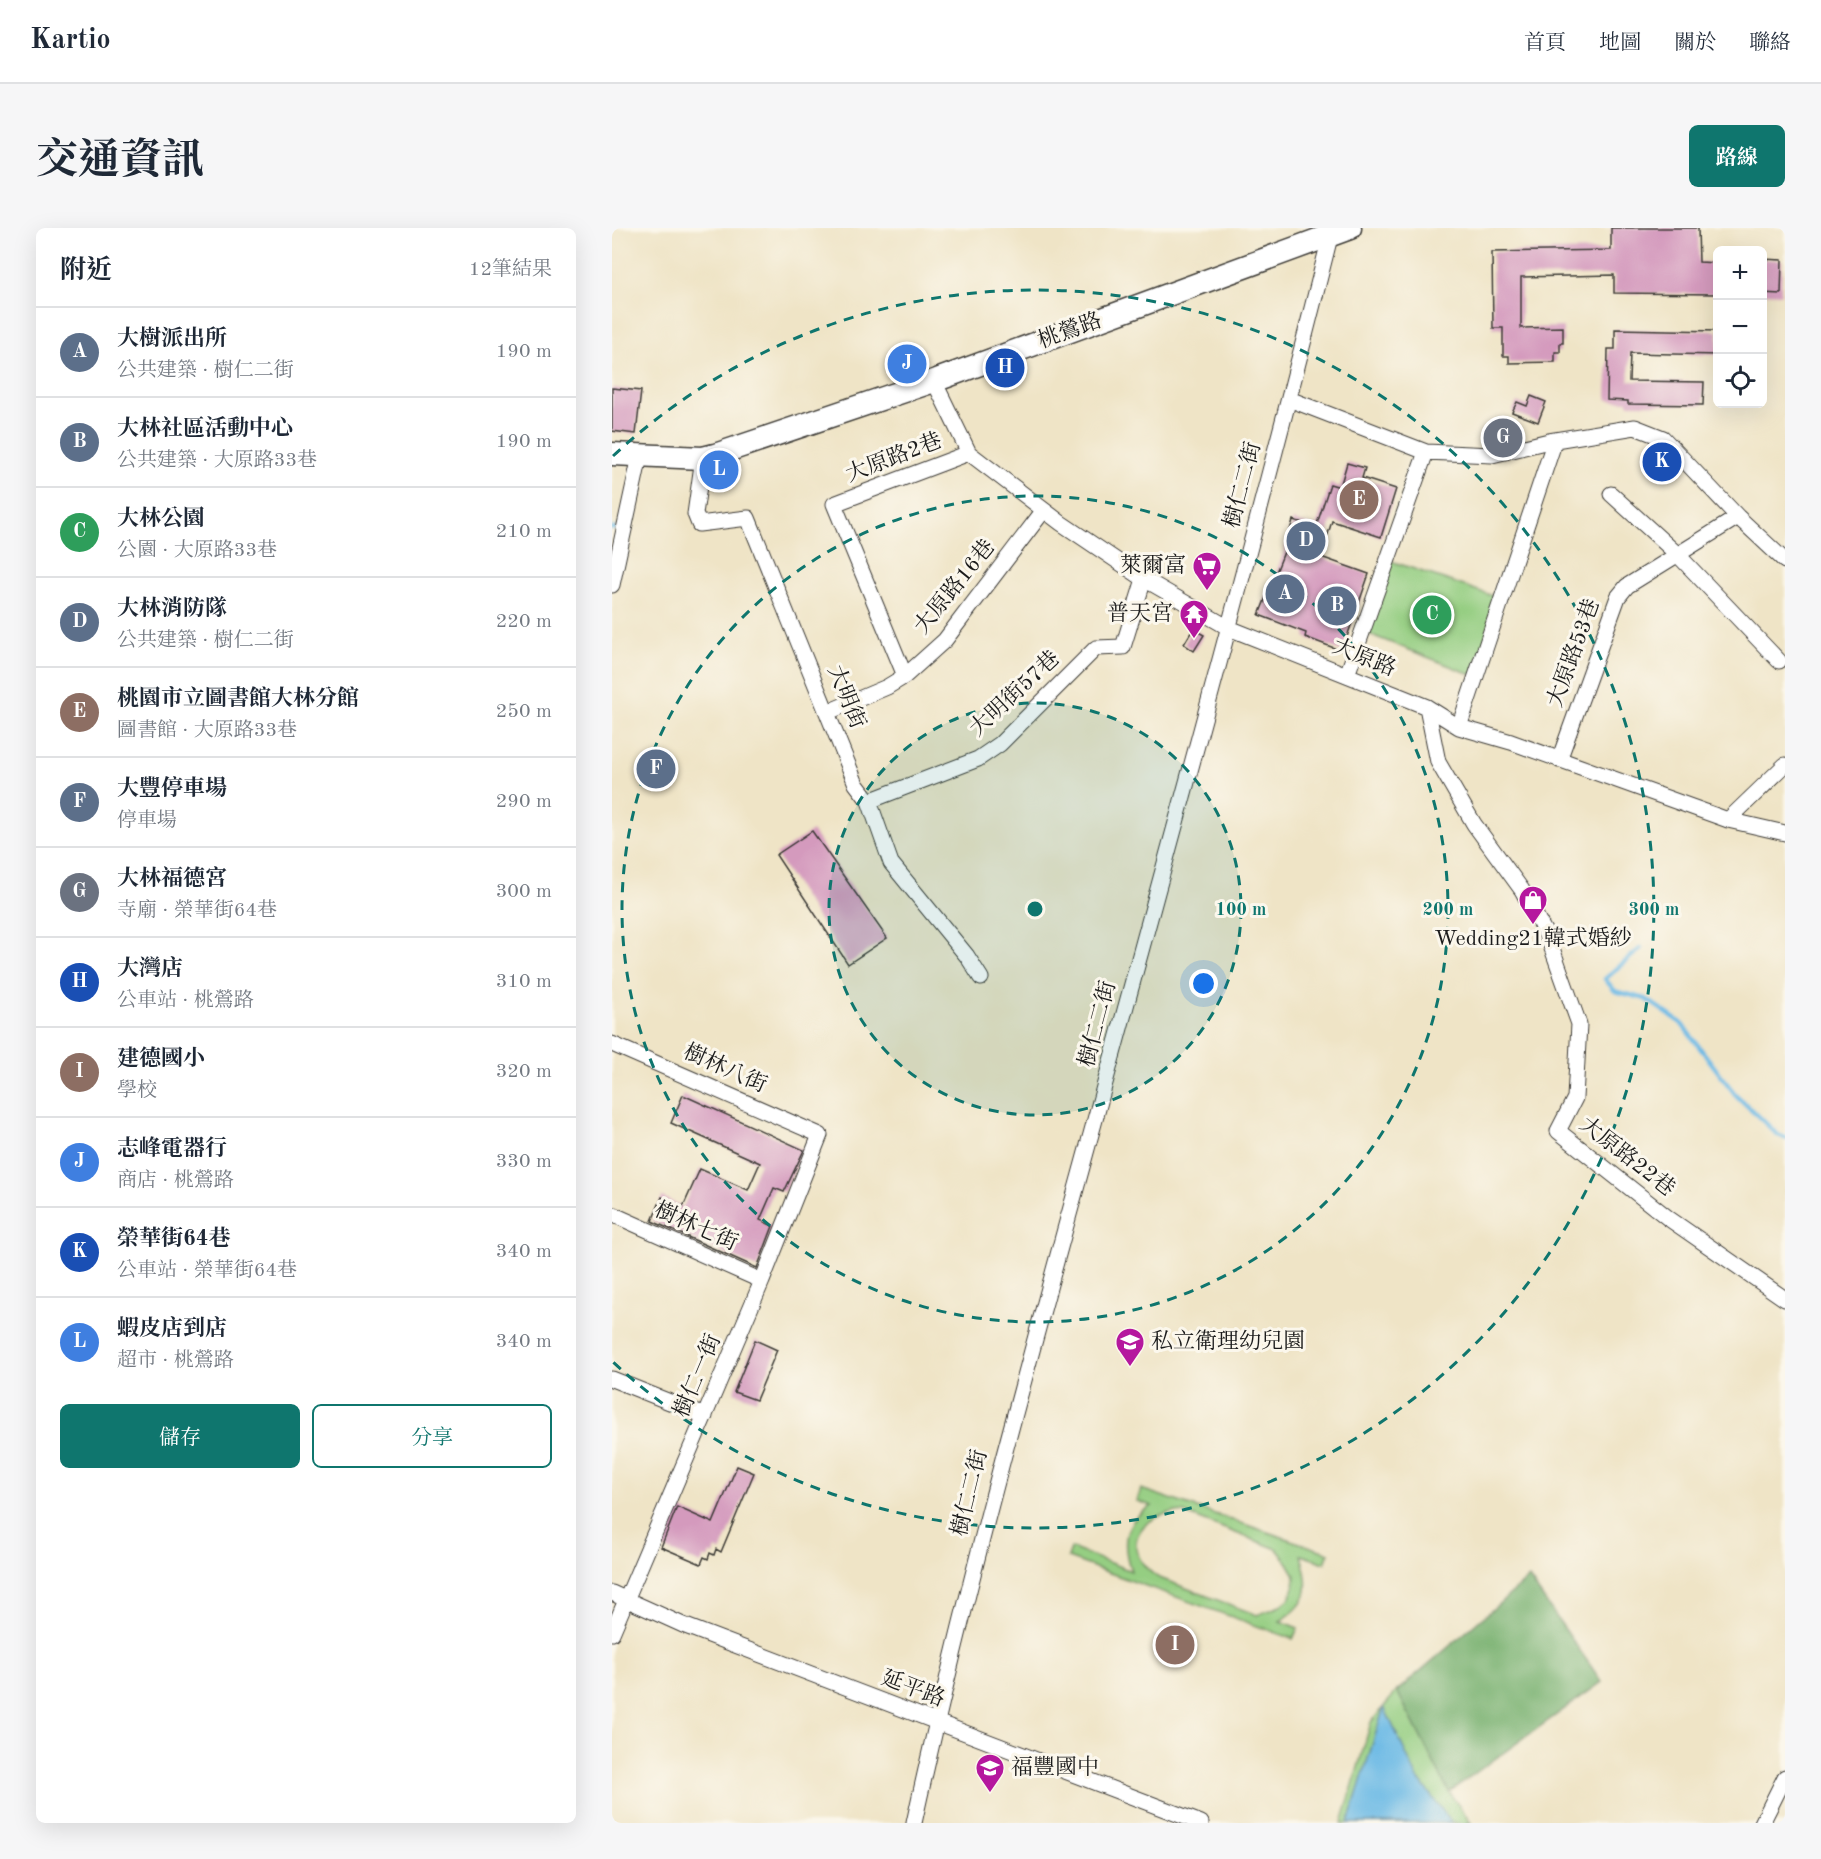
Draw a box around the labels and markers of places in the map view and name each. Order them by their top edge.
pin: J [888,342,926,386]
pin: H [986,346,1024,390]
pin: G [1484,416,1522,460]
pin: K [1642,440,1682,484]
pin: L [700,448,738,492]
pin: E [1340,478,1378,522]
pin: D [1286,518,1326,564]
supermarket icon: 萊爾富 [1191,550,1223,592]
place label: 萊爾富 [1120,553,1186,577]
pin: A [1266,572,1304,616]
pin: B [1318,584,1356,628]
pin: C [1412,592,1452,638]
temple icon: 普天宮 [1178,598,1210,640]
place label: 普天宮 [1107,601,1173,625]
pin: F [636,746,675,792]
shop icon: Wedding21韓式婚紗 [1517,884,1549,926]
centre of rings [1025,899,1045,919]
place label: Wedding21韓式婚紗 [1434,926,1632,950]
school or university icon: 私立衛理幼兒園 [1114,1326,1146,1368]
place label: 私立衛理幼兒園 [1151,1329,1305,1353]
pin: I [1156,1622,1194,1668]
school or university icon: 福豐國中 [974,1752,1006,1794]
place label: 福豐國中 [1011,1755,1099,1779]

